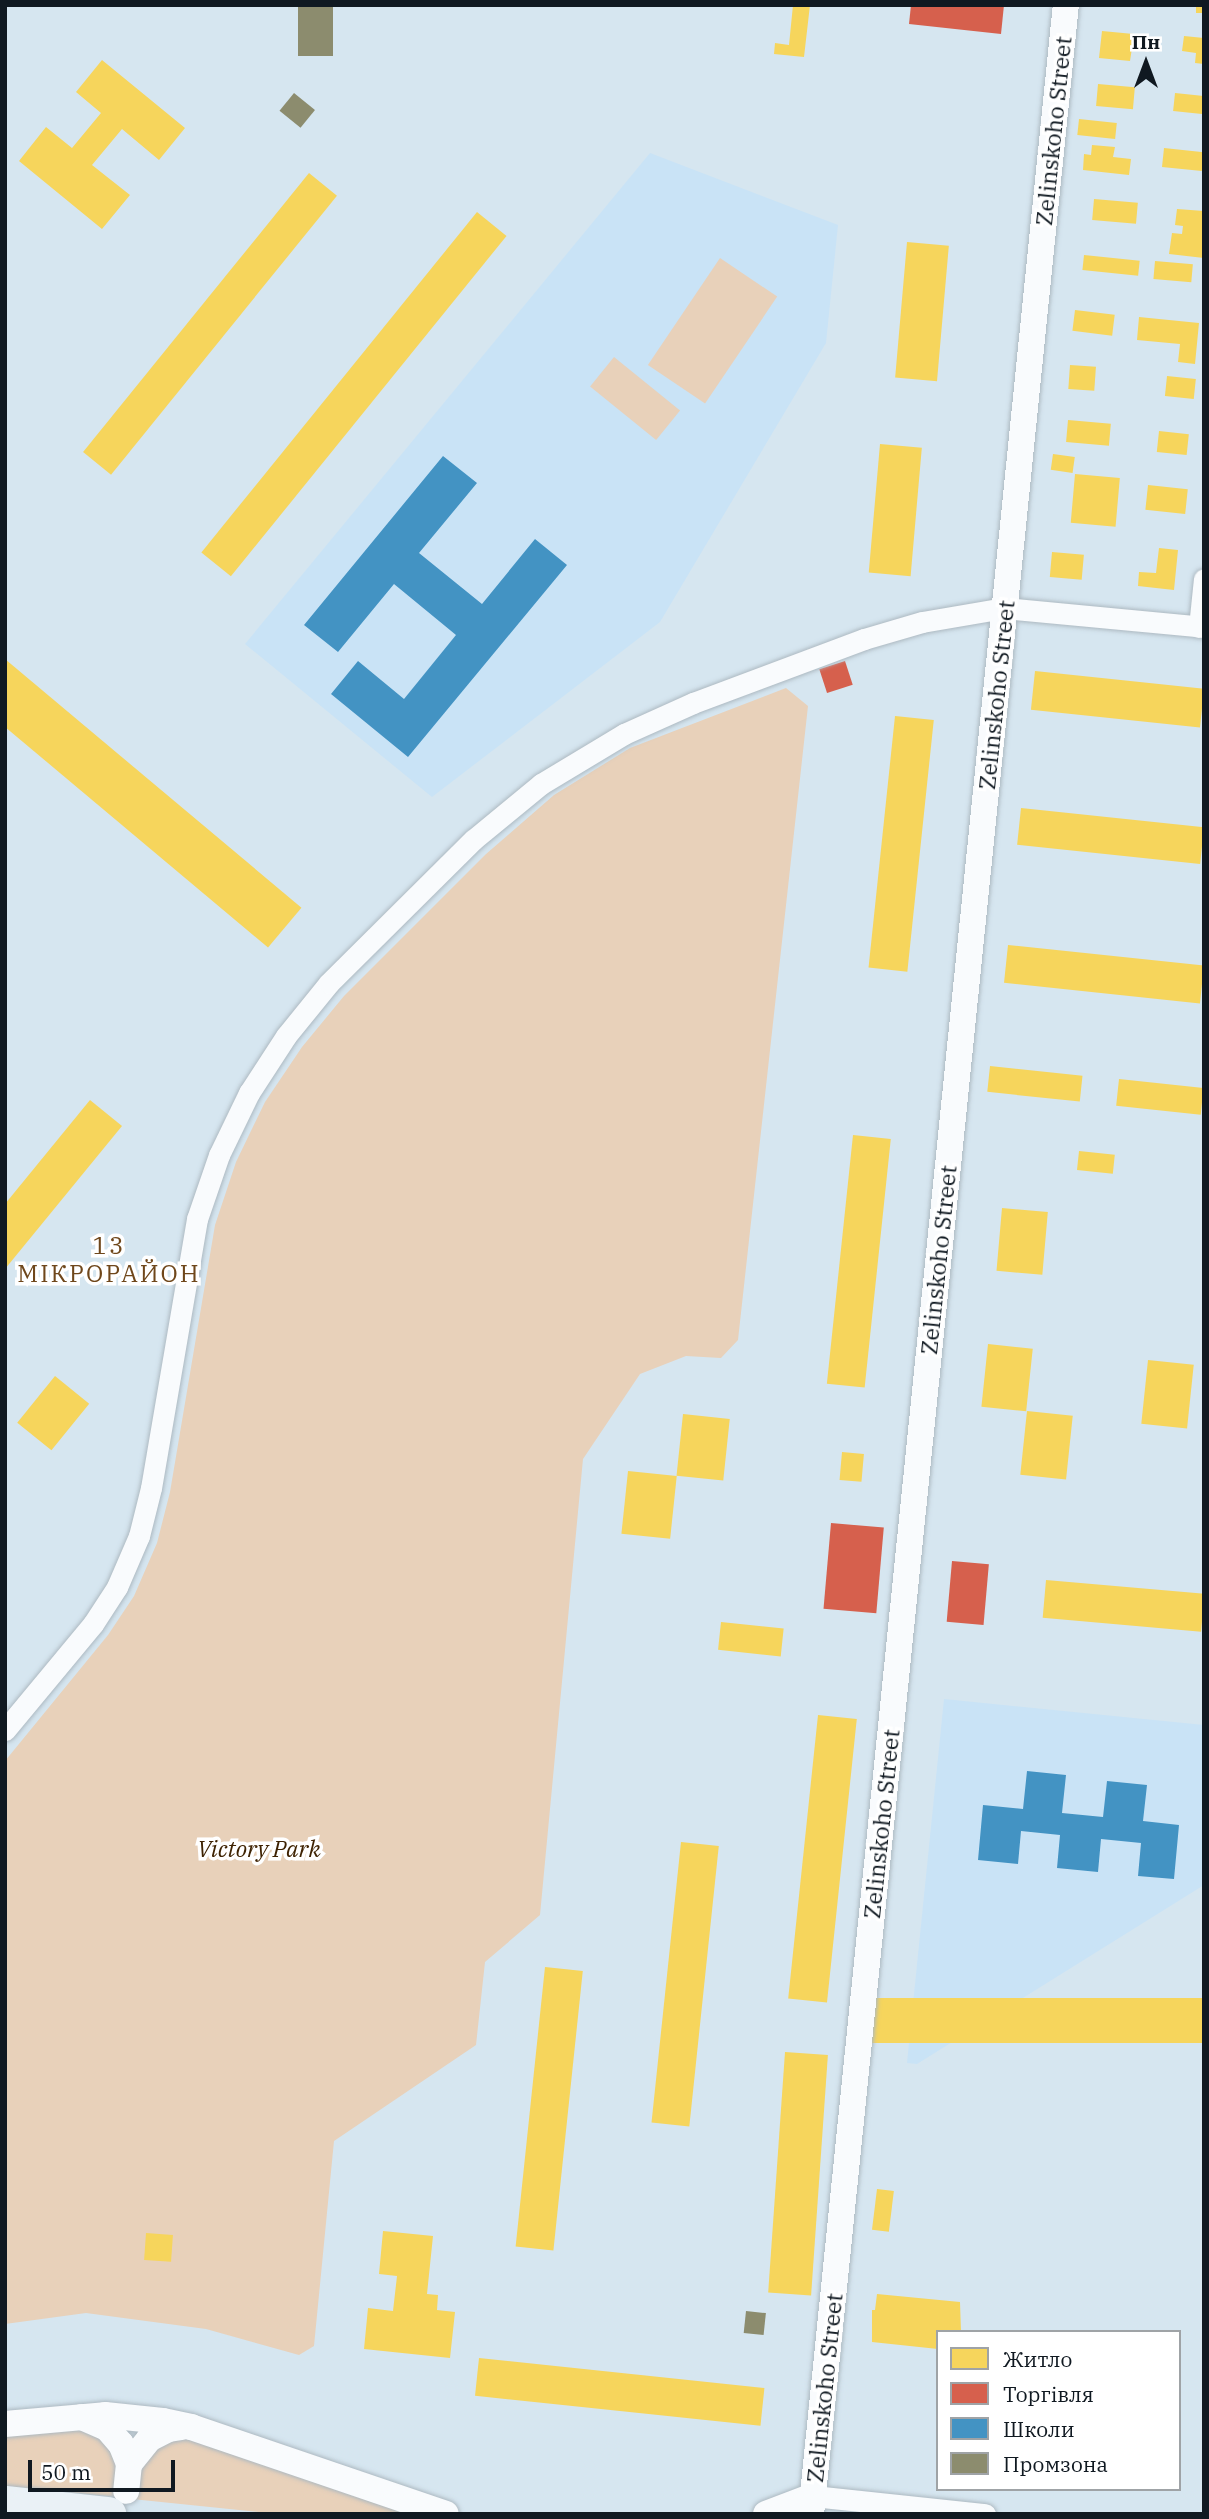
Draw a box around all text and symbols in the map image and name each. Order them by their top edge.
north arrow [1111,28,1181,98]
text: Пн [1132,30,1160,54]
street label: Zelinskoho Street [1029,35,1077,227]
street label: Zelinskoho Street [972,599,1020,791]
street label: Zelinskoho Street [914,1164,962,1356]
district label: 13 МІКРОРАЙОН [19,1232,199,1288]
street label: Zelinskoho Street [857,1728,905,1920]
park label: Victory Park [197,1834,321,1862]
street label: Zelinskoho Street [800,2292,848,2484]
legend [936,2330,1181,2491]
text: Житло [1003,2345,1072,2373]
text: Торгівля [1003,2380,1094,2408]
text: Школи [1003,2415,1075,2443]
scale bar [32,2446,178,2490]
text: Промзона [1003,2450,1108,2478]
text: 50 m [41,2458,91,2486]

